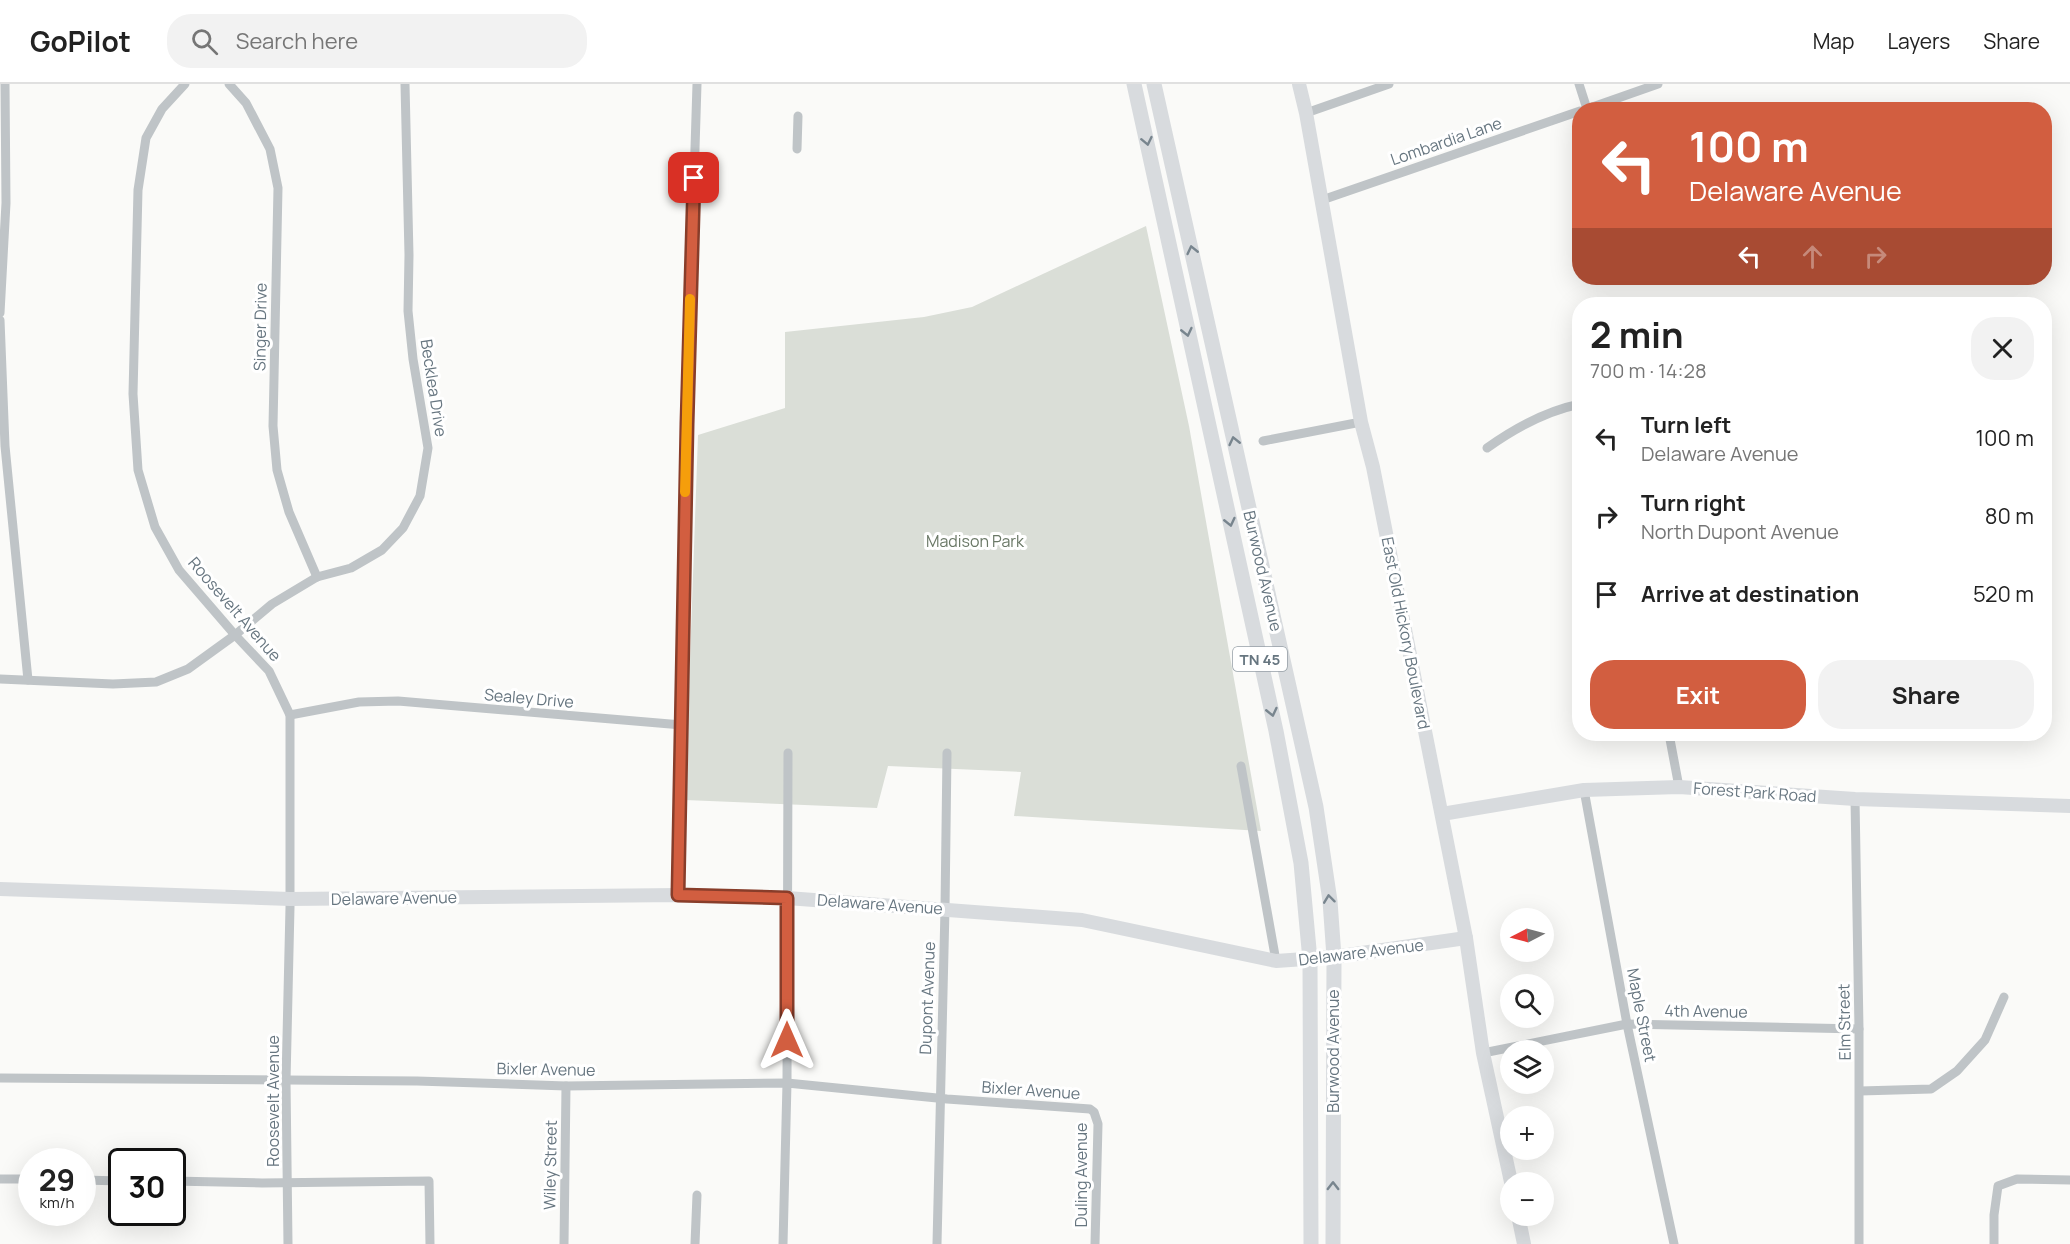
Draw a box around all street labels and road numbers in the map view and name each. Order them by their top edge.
street label: Lombardia Lane [1387,112,1505,170]
street label: Singer Drive [248,283,272,371]
street label: Becklea Drive [415,338,453,438]
street label: Burwood Avenue [1238,508,1288,634]
street label: East Old Hickory Boulevard [1377,535,1435,731]
street label: Roosevelt Avenue [184,552,286,666]
road number: TN 45 [1233,647,1287,671]
street label: Sealey Drive [483,683,575,713]
street label: Forest Park Road [1693,777,1817,807]
street label: Delaware Avenue [331,886,457,910]
street label: Delaware Avenue [816,889,944,919]
street label: Delaware Avenue [1297,933,1425,971]
street label: Dupont Avenue [914,941,940,1055]
street label: Maple Street [1622,966,1662,1064]
street label: Elm Street [1832,984,1856,1060]
street label: Burwood Avenue [1322,989,1344,1113]
street label: 4th Avenue [1664,999,1748,1023]
street label: Roosevelt Avenue [262,1035,284,1167]
street label: Bixler Avenue [496,1057,596,1081]
street label: Bixler Avenue [981,1076,1081,1104]
street label: Wiley Street [538,1120,562,1210]
street label: Duling Avenue [1070,1123,1092,1227]

